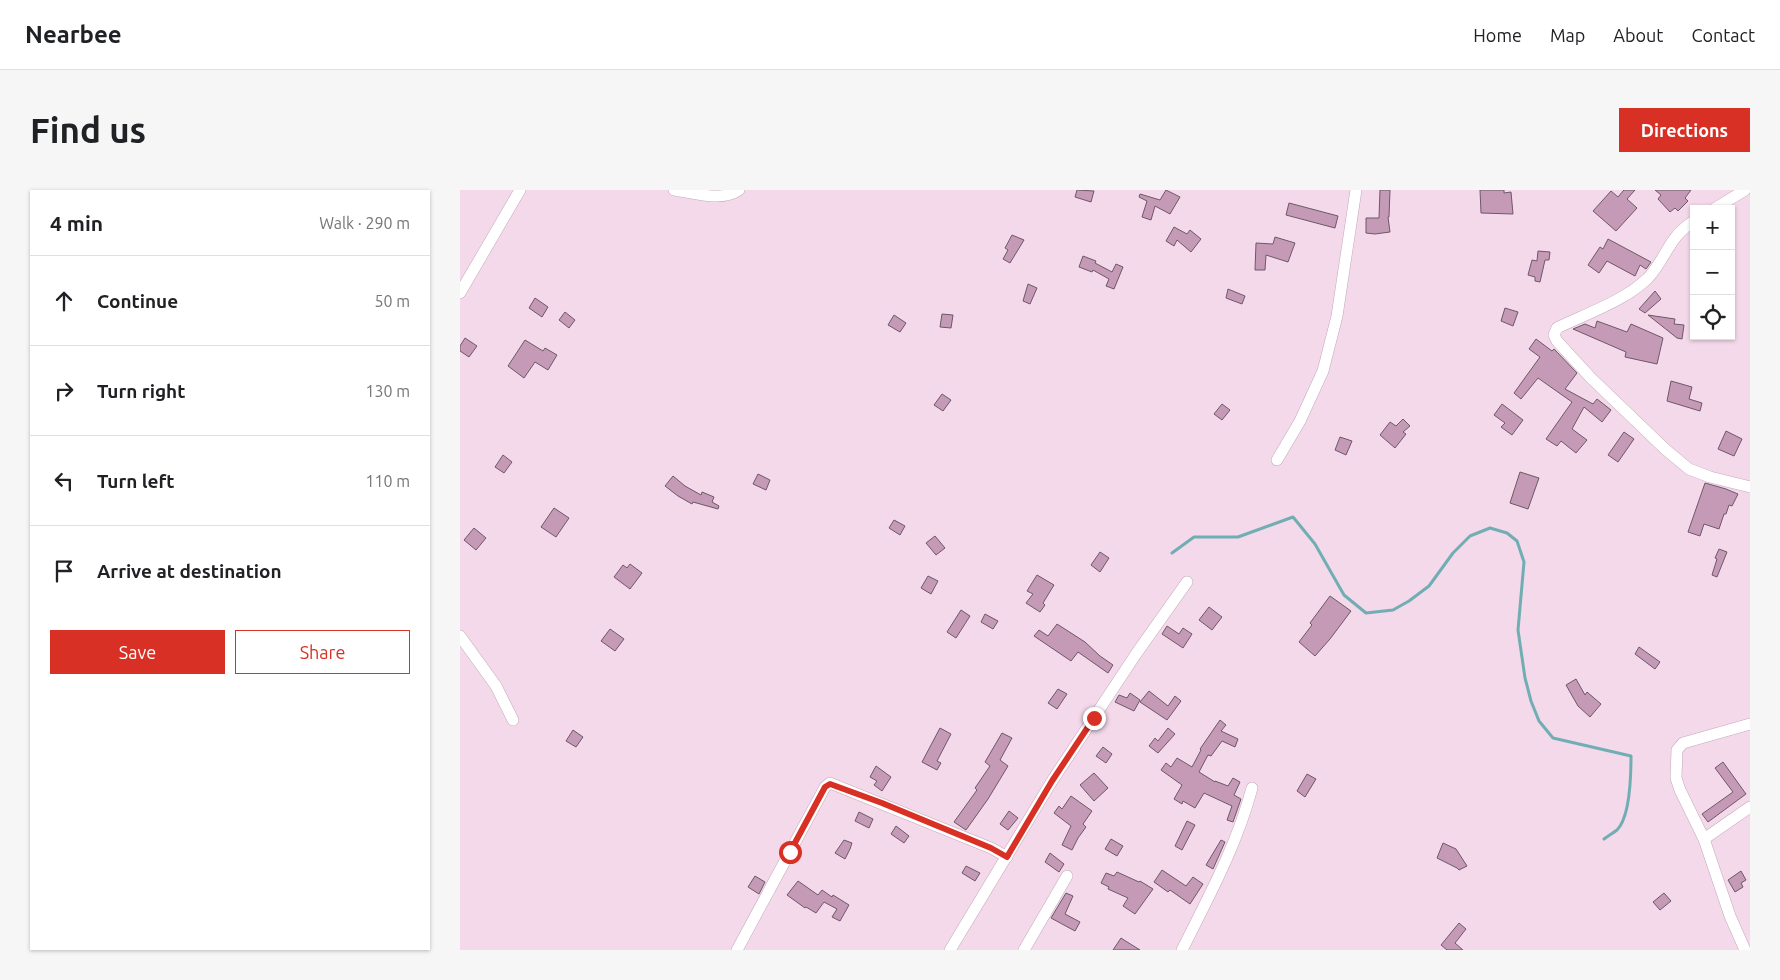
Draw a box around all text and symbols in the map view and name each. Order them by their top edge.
text: Nearbee [25,21,122,48]
text: Home [1473,25,1522,45]
text: Map [1550,25,1585,45]
text: About [1613,25,1663,45]
text: Contact [1691,25,1755,45]
button: Directions [1619,108,1750,152]
text: Find us [30,110,146,150]
map controls [1690,205,1735,340]
button: + [1690,205,1735,250]
text: 4 min [50,211,103,235]
text: Walk · 290 m [319,214,410,232]
button: − [1690,250,1735,295]
icon: ahead [50,287,78,315]
text: Continue [97,290,178,312]
text: 50 m [374,292,410,310]
button: locate [1690,295,1735,340]
icon: right [50,377,78,405]
text: Turn right [97,380,185,402]
text: 130 m [365,382,410,400]
icon: left [50,467,78,495]
text: Turn left [97,470,175,492]
text: 110 m [365,472,410,490]
icon: arrive [50,557,78,585]
text: Arrive at destination [97,560,282,582]
button: Save [50,630,225,674]
button: Share [235,630,410,674]
route end [1083,707,1106,730]
route start [779,841,802,864]

